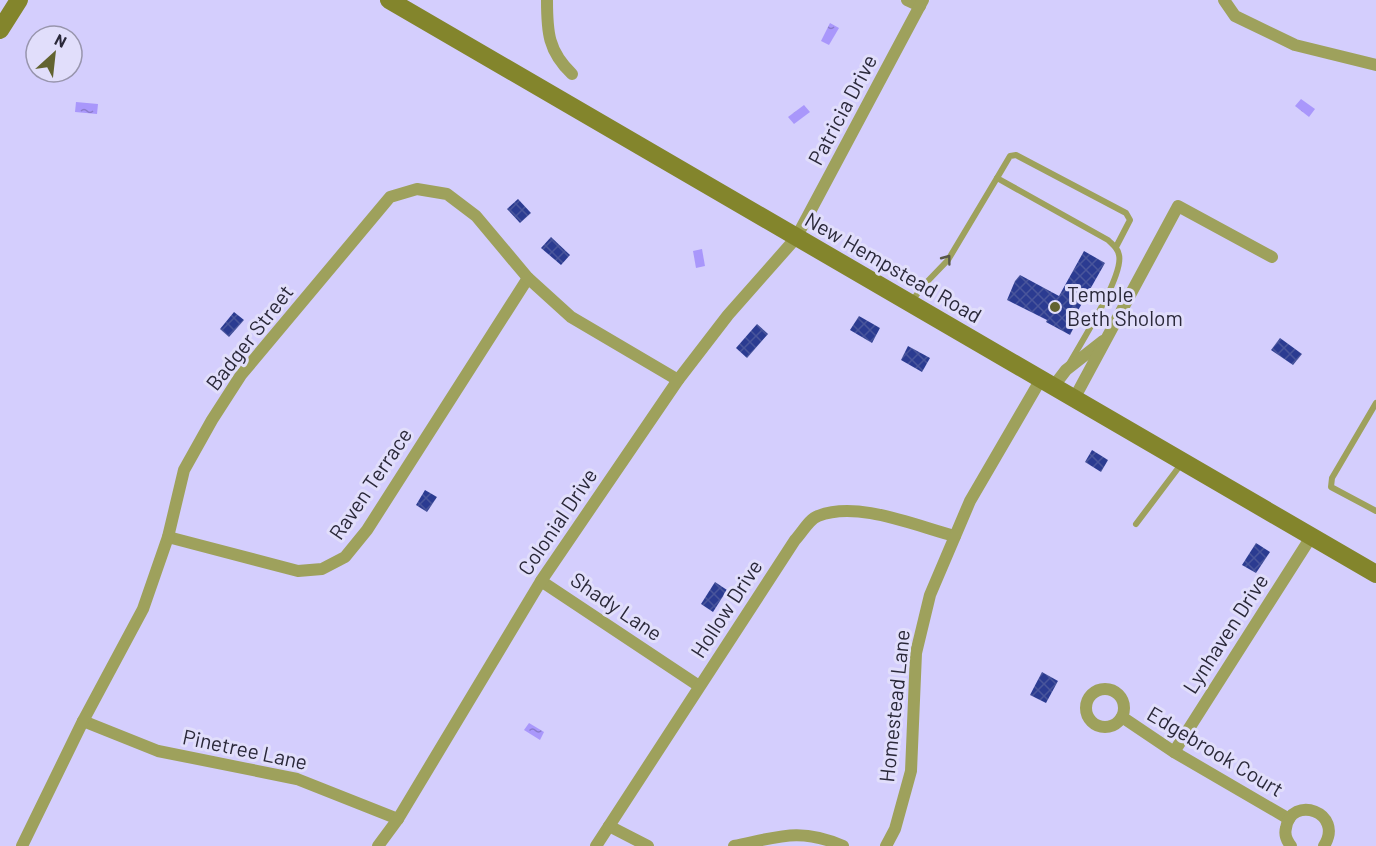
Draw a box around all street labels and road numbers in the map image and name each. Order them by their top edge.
street label: Patricia Drive [802,50,881,169]
street label: New Hempstead Road [801,206,986,327]
street label: Badger Street [200,279,298,395]
street label: Raven Terrace [323,422,416,544]
street label: Colonial Drive [512,463,602,579]
street label: Hollow Drive [685,554,767,662]
street label: Shady Lane [566,566,667,645]
street label: Lynhaven Drive [1177,569,1273,698]
street label: Homestead Lane [873,628,914,783]
street label: Edgebrook Court [1143,700,1288,801]
street label: Pinetree Lane [181,723,310,774]

